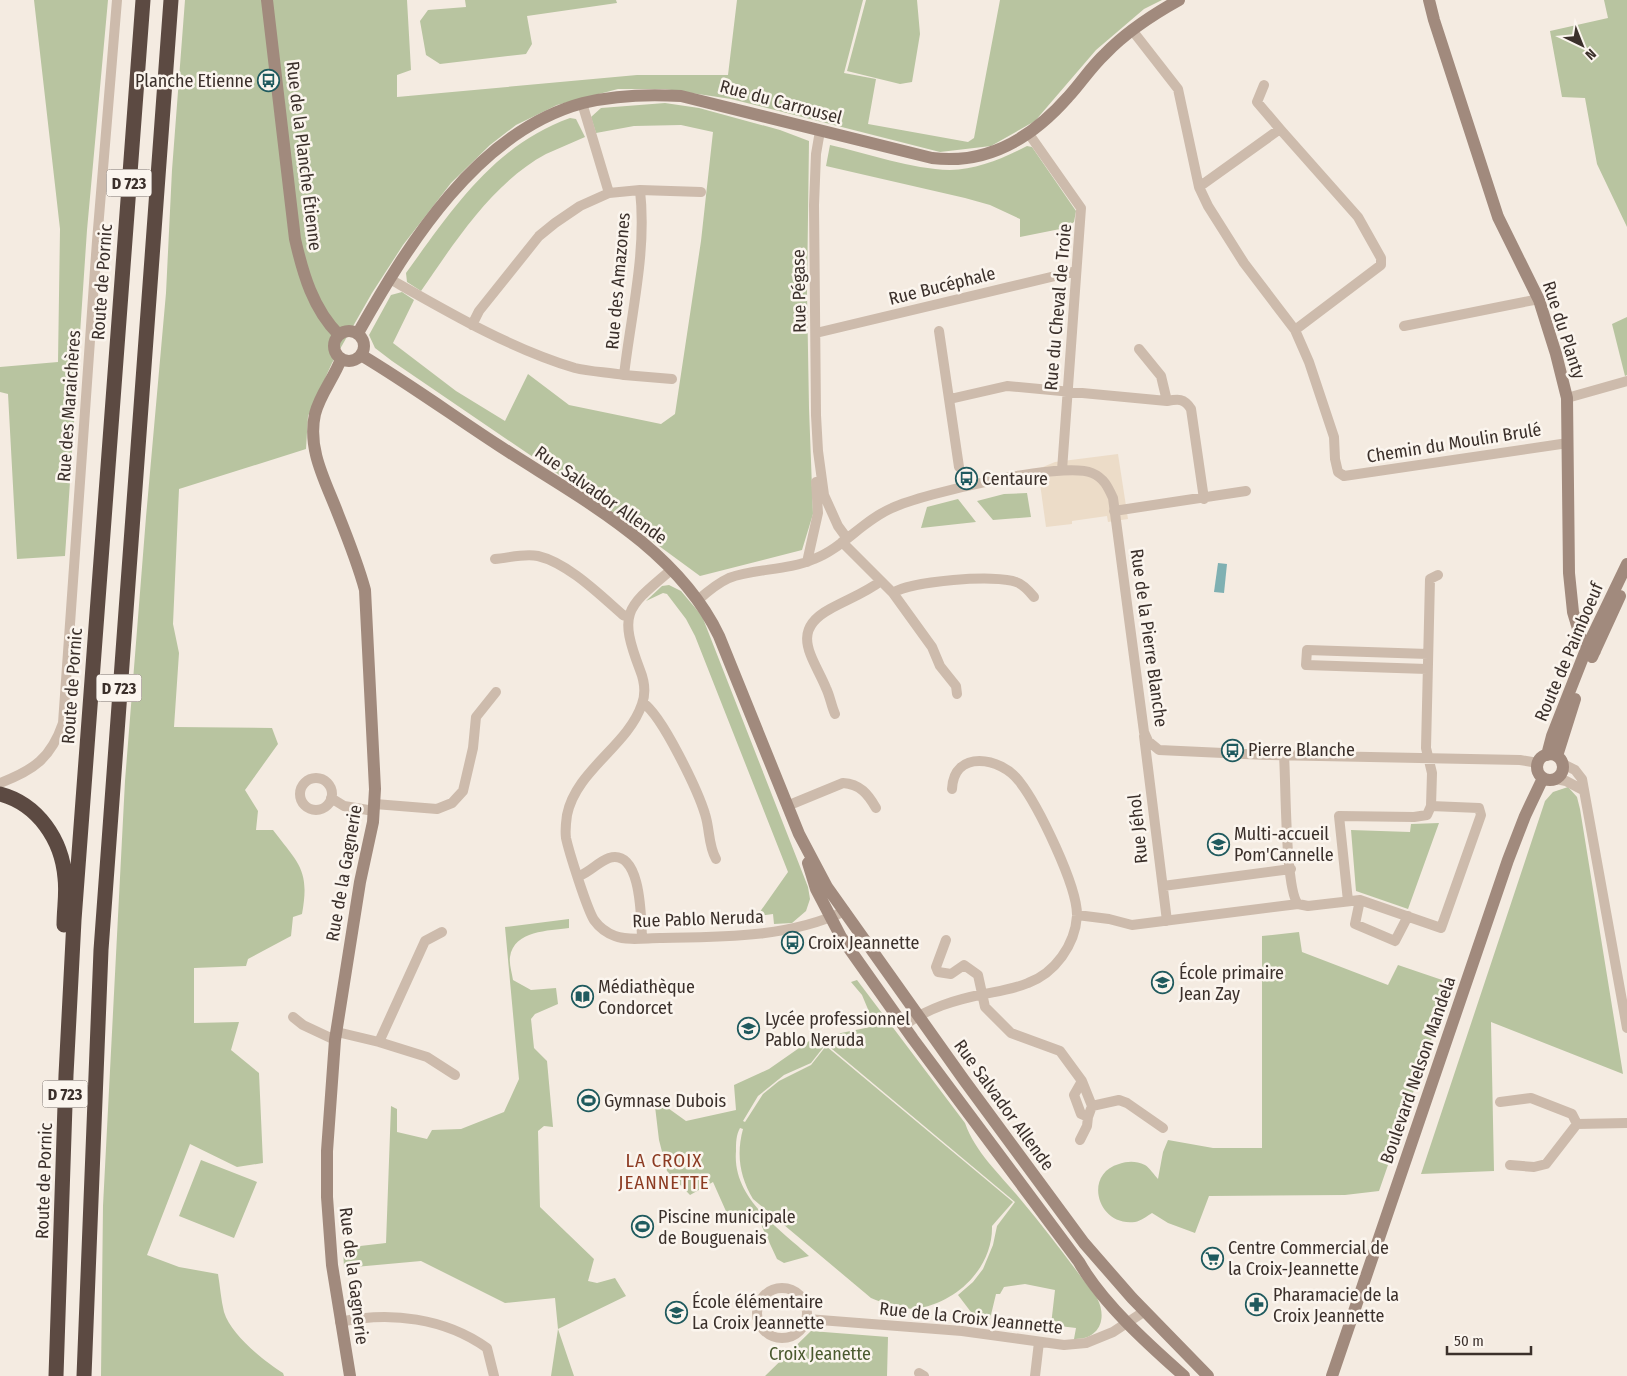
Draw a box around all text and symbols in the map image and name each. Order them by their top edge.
north arrow [1557,20,1607,70]
text: N [1582,45,1599,63]
street label: Rue de la Planche Étienne [281,60,328,252]
bus stop icon: Planche Etienne [257,69,281,93]
place label: Planche Etienne [135,70,253,92]
street label: Rue du Carrousel [717,75,845,129]
road number: D 723 [106,170,152,197]
street label: Rue des Amazones [601,211,635,350]
street label: Rue du Cheval de Troie [1040,222,1076,391]
street label: Route de Pornic [87,223,117,341]
street label: Rue Pégase [787,249,811,333]
street label: Rue Bucéphale [886,262,998,310]
street label: Rue du Planty [1538,278,1590,382]
street label: Rue des Maraichères [53,329,85,483]
street label: Chemin du Moulin Brulé [1365,418,1543,468]
street label: Rue Salvador Allende [531,441,671,549]
bus stop icon: Centaure [954,467,978,491]
place label: Centaure [982,468,1048,490]
street label: Rue de la Pierre Blanche [1126,547,1172,729]
street label: Route de Paimboeuf [1530,578,1609,725]
street label: Route de Pornic [57,627,87,745]
road number: D 723 [96,674,142,701]
bus stop icon: Pierre Blanche [1220,738,1244,762]
place label: Pierre Blanche [1248,739,1355,761]
street label: Rue Jéhol [1123,793,1153,865]
street label: Rue de la Gagnerie [321,803,367,943]
place label: Multi-accueil Pom'Cannelle [1234,823,1334,866]
school or university icon: Multi-accueil Pom'Cannelle [1206,832,1230,856]
street label: Rue Pablo Neruda [632,906,764,932]
bus stop icon: Croix Jeannette [780,931,804,955]
place label: Croix Jeannette [808,932,920,954]
place label: École primaire Jean Zay [1179,961,1284,1005]
school or university icon: École primaire Jean Zay [1151,971,1175,995]
street label: Boulevard Nelson Mandela [1376,973,1461,1167]
place label: Médiathèque Condorcet [598,976,695,1019]
library icon: Médiathèque Condorcet [570,985,594,1009]
place label: Lycée professionnel Pablo Neruda [765,1008,910,1051]
school or university icon: Lycée professionnel Pablo Neruda [737,1017,761,1041]
street label: Rue Salvador Allende [949,1035,1059,1175]
road number: D 723 [42,1080,88,1108]
sports icon: Gymnase Dubois [576,1089,600,1113]
place label: Gymnase Dubois [604,1090,727,1112]
street label: Route de Pornic [31,1122,57,1239]
district label: LA CROIX JEANNETTE [618,1149,710,1194]
street label: Rue de la Gagnerie [335,1206,373,1346]
place label: Piscine municipale de Bouguenais [658,1206,796,1249]
sports icon: Piscine municipale de Bouguenais [630,1215,654,1239]
place label: Centre Commercial de la Croix-Jeannette [1228,1237,1389,1280]
supermarket icon: Centre Commercial de la Croix-Jeannette [1200,1246,1224,1270]
place label: Pharamacie de la Croix Jeannette [1273,1284,1399,1327]
place label: École élémentaire La Croix Jeannette [692,1290,824,1334]
pharmacy icon: Pharamacie de la Croix Jeannette [1245,1293,1269,1317]
street label: Rue de la Croix Jeannette [878,1297,1064,1339]
school or university icon: École élémentaire La Croix Jeannette [664,1300,688,1324]
scale bar [1447,1324,1531,1356]
text: 50 m [1454,1332,1484,1350]
park label: Croix Jeanette [769,1343,871,1365]

